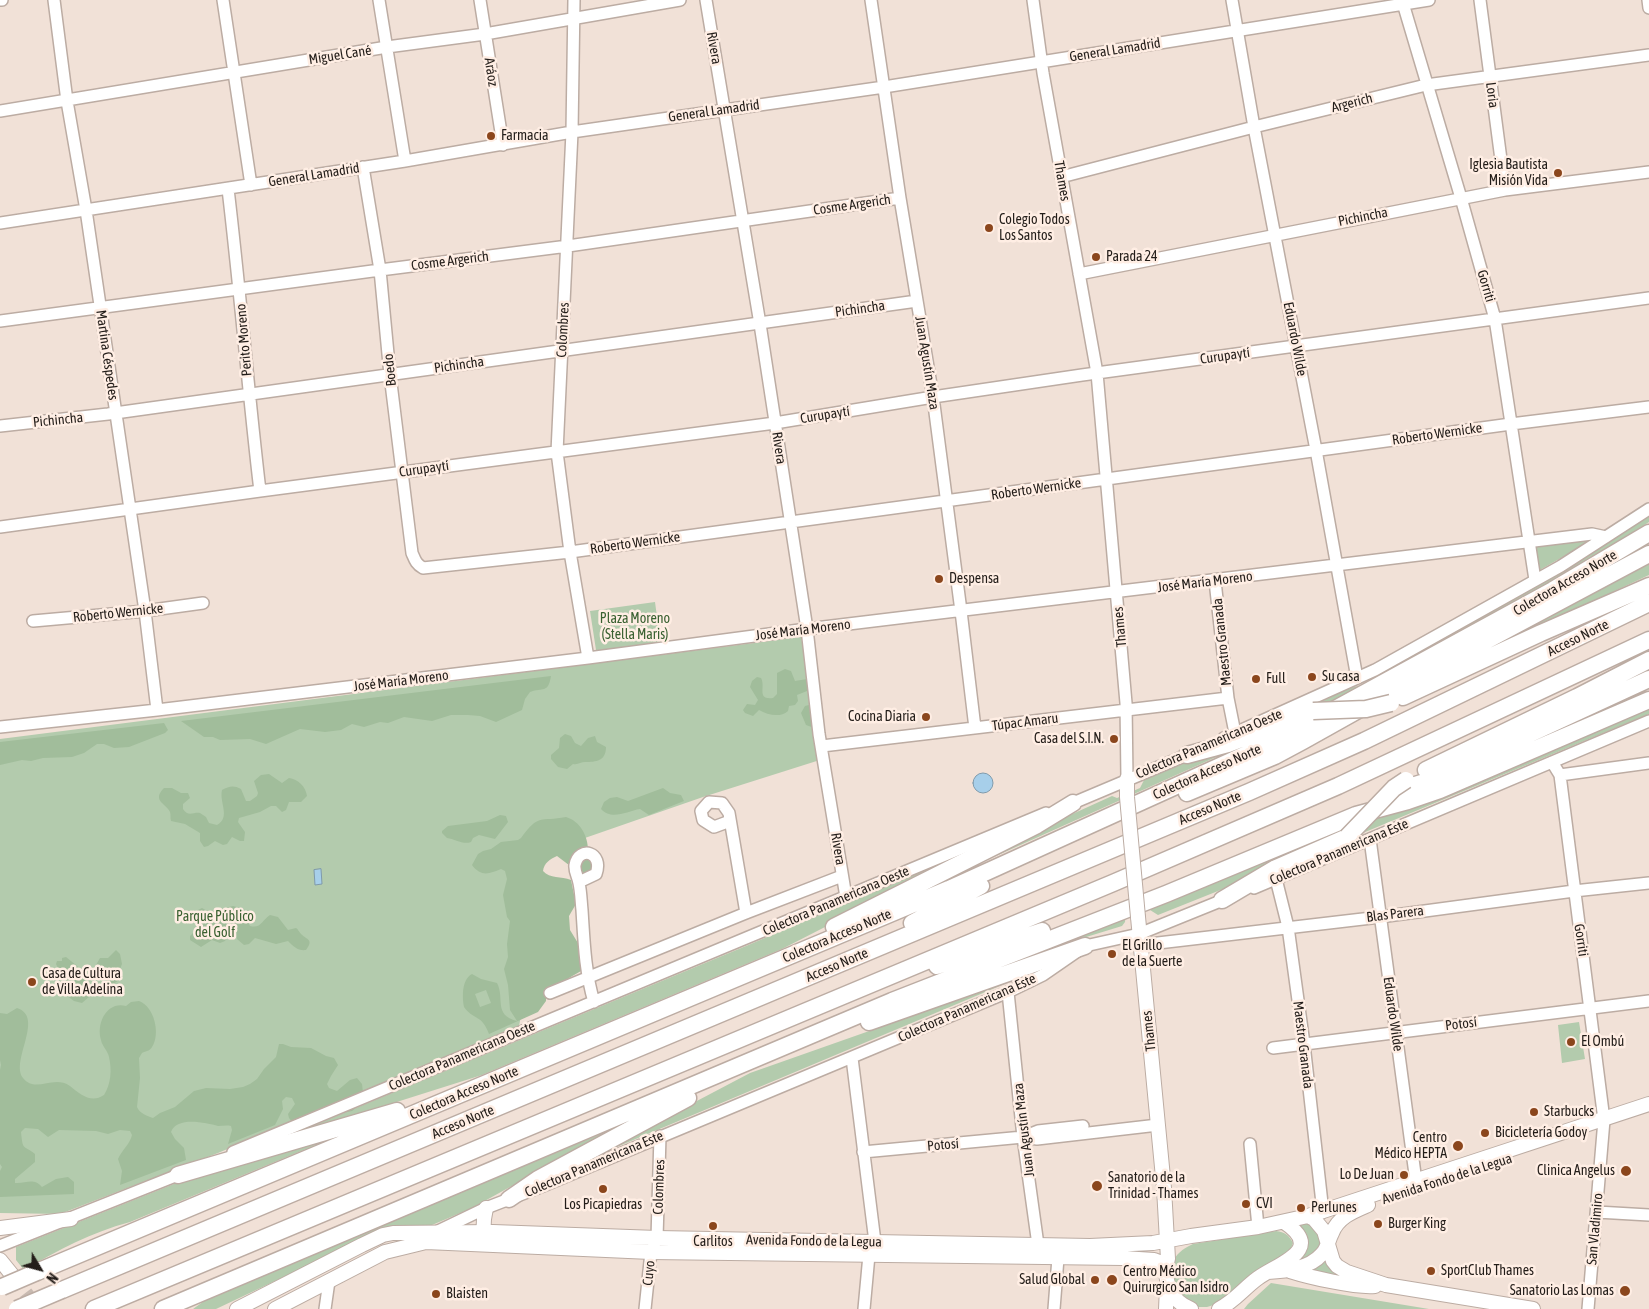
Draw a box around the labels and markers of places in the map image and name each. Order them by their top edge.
place label: Farmacia [501,128,549,144]
marker: Farmacia [485,130,497,142]
place label: Iglesia Bautista Misión Vida [1469,157,1548,190]
marker: Iglesia Bautista Misión Vida [1552,167,1564,179]
place label: Colegio Todos Los Santos [999,212,1070,244]
marker: Colegio Todos Los Santos [983,222,995,234]
place label: Parada 24 [1106,249,1158,265]
marker: Parada 24 [1090,251,1102,263]
place label: Despensa [949,571,999,587]
marker: Despensa [933,573,945,585]
place label: Su casa [1322,669,1360,685]
place label: Full [1266,671,1286,687]
marker: Su casa [1306,671,1318,683]
marker: Full [1250,673,1262,685]
place label: Cocina Diaria [848,709,916,725]
marker: Cocina Diaria [920,711,932,723]
place label: Casa del S.I.N. [1034,731,1104,747]
marker: Casa del S.I.N. [1108,733,1120,745]
place label: El Grillo de la Suerte [1122,938,1182,970]
marker: El Grillo de la Suerte [1106,948,1118,960]
place label: Casa de Cultura de Villa Adelina [42,966,123,999]
marker: Casa de Cultura de Villa Adelina [26,976,38,988]
place label: El Ombú [1581,1034,1624,1050]
marker: El Ombú [1565,1036,1577,1048]
place label: Starbucks [1544,1104,1594,1120]
marker: Starbucks [1528,1106,1540,1118]
place label: Bicicletería Godoy [1495,1125,1587,1141]
marker: Bicicletería Godoy [1479,1127,1491,1139]
place label: Centro Médico HEPTA [1374,1130,1447,1162]
marker: Centro Médico HEPTA [1451,1139,1465,1153]
place label: Clinica Angelus [1537,1163,1615,1179]
marker: Clinica Angelus [1619,1164,1633,1178]
place label: Lo De Juan [1339,1167,1394,1183]
marker: Lo De Juan [1398,1169,1410,1181]
place label: Sanatorio de la Trinidad - Thames [1108,1170,1198,1202]
marker: Sanatorio de la Trinidad - Thames [1090,1179,1104,1193]
marker: Los Picapiedras [597,1183,609,1195]
place label: CVI [1256,1196,1273,1212]
place label: Los Picapiedras [564,1197,642,1213]
marker: CVI [1240,1198,1252,1210]
place label: Perlunes [1311,1200,1357,1216]
marker: Perlunes [1295,1202,1307,1214]
place label: Burger King [1388,1216,1446,1232]
marker: Burger King [1372,1218,1384,1230]
marker: Carlitos [707,1220,719,1232]
place label: Carlitos [693,1234,733,1250]
place label: SportClub Thames [1441,1263,1534,1279]
place label: Centro Médico Quirurgico San Isidro [1123,1264,1229,1296]
marker: SportClub Thames [1425,1265,1437,1277]
place label: Salud Global [1019,1272,1085,1288]
marker: Centro Médico Quirurgico San Isidro [1105,1273,1119,1287]
marker: Salud Global [1089,1274,1101,1286]
place label: Sanatorio Las Lomas [1510,1283,1614,1299]
marker: Sanatorio Las Lomas [1618,1284,1632,1298]
place label: Blaisten [446,1286,488,1302]
marker: Blaisten [430,1288,442,1300]

